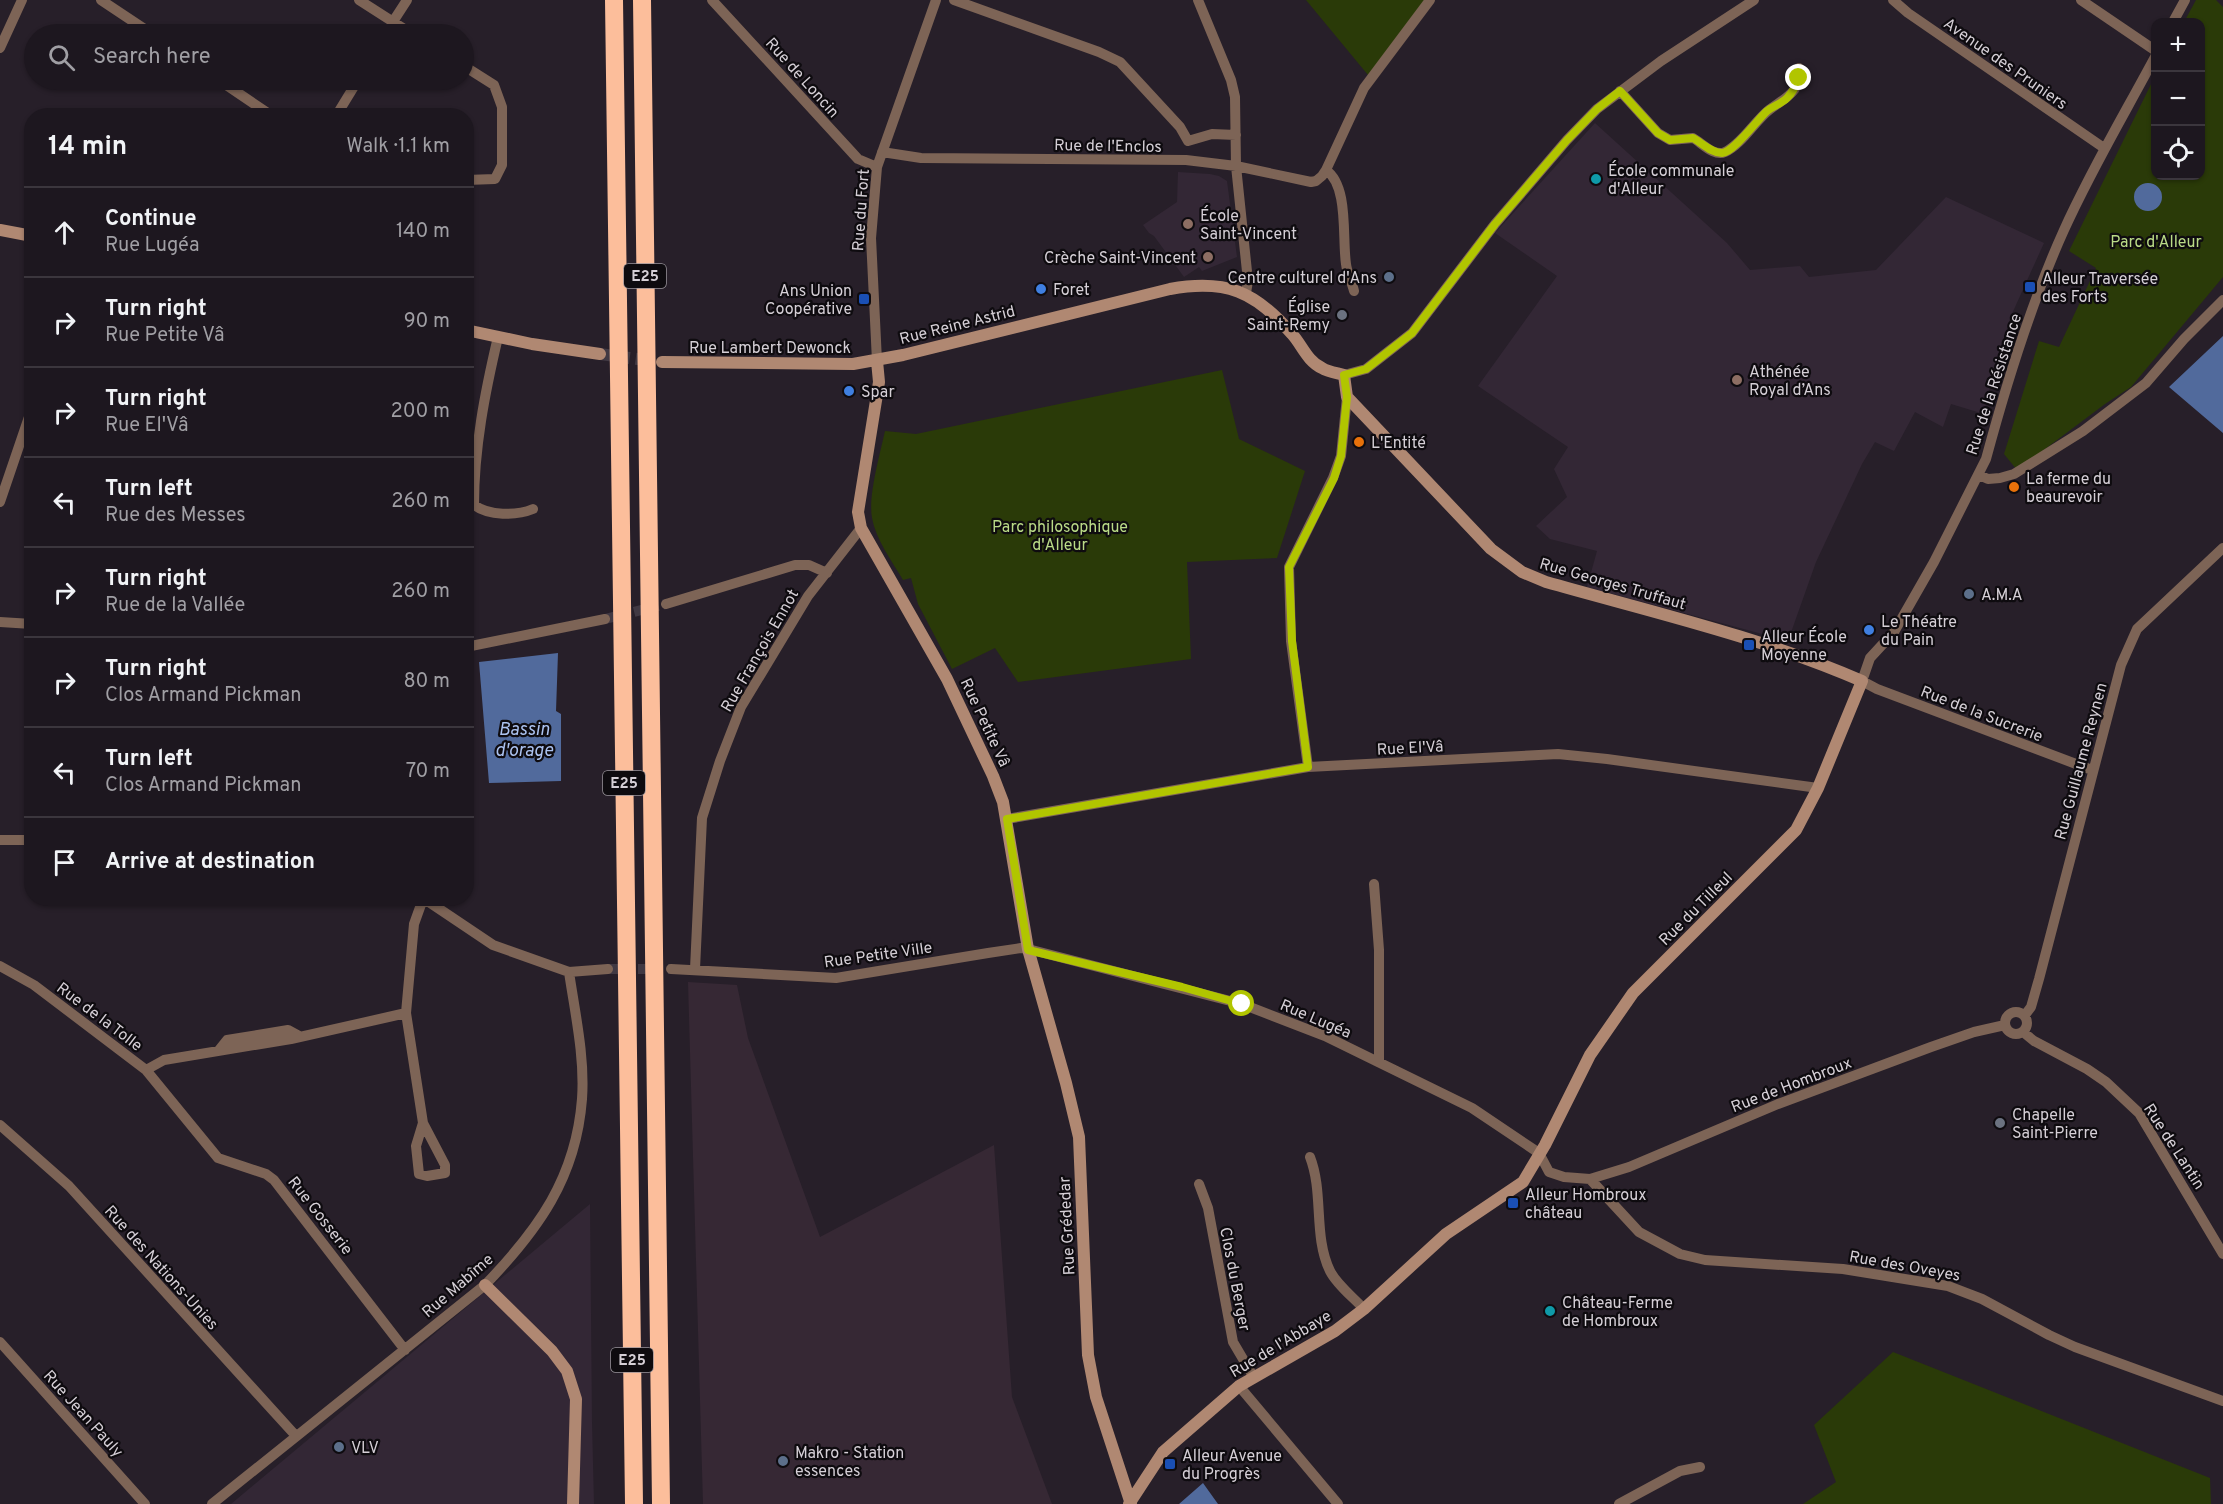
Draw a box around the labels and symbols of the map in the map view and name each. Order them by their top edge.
street label: Avenue des Pruniers [1939,14,2071,115]
street label: Rue de Loncin [760,34,843,123]
route end [1785,64,1811,90]
street label: Rue de l'Enclos [1054,136,1162,158]
place label: École communale d'Alleur [1608,160,1734,200]
street label: Rue du Fort [849,168,875,252]
marker: École communale d'Alleur [1589,172,1603,186]
place label: École Saint-Vincent [1200,205,1297,245]
marker: École Saint-Vincent [1181,217,1195,231]
park label: Parc d'Alleur [2110,233,2202,253]
place label: Crèche Saint-Vincent [1044,249,1196,269]
marker: Crèche Saint-Vincent [1201,250,1215,264]
road number: E25 [624,264,666,288]
place label: Centre culturel d'Ans [1227,269,1377,289]
marker: Centre culturel d'Ans [1382,270,1396,284]
place label: Alleur Traversée des Forts [2042,270,2158,308]
marker: Alleur Traversée des Forts [2023,280,2037,294]
place label: Foret [1053,281,1090,301]
place label: Ans Union Coopérative [765,282,852,320]
marker: Foret [1034,282,1048,296]
marker: Ans Union Coopérative [857,292,871,306]
place label: Église Saint-Remy [1247,296,1330,336]
street label: Rue Reine Astrid [898,302,1017,350]
marker: Église Saint-Remy [1335,308,1349,322]
street label: Rue de la Résistance [1963,311,2027,458]
street label: Rue Lambert Dewonck [689,339,851,359]
place label: Athénée Royal d’Ans [1749,363,1831,401]
marker: Athénée Royal d’Ans [1730,373,1744,387]
place label: Spar [861,383,895,403]
marker: Spar [842,384,856,398]
place label: L'Entité [1371,434,1426,454]
marker: L'Entité [1352,435,1366,449]
place label: La ferme du beaurevoir [2026,470,2111,508]
marker: La ferme du beaurevoir [2007,480,2021,494]
park label: Parc philosophique d'Alleur [992,518,1128,556]
street label: Rue Georges Truffaut [1537,554,1688,615]
street label: Rue François Ennot [717,586,804,716]
place label: A.M.A [1981,586,2023,606]
marker: A.M.A [1962,587,1976,601]
place label: Le Théatre du Pain [1881,613,1957,651]
marker: Le Théatre du Pain [1862,623,1876,637]
place label: Alleur École Moyenne [1761,626,1847,666]
marker: Alleur École Moyenne [1742,638,1756,652]
street label: Rue Petite Vâ [955,675,1013,770]
street label: Rue Guillaume Reynen [2051,681,2113,842]
street label: Rue de la Sucrerie [1917,682,2045,747]
water label: Bassin d'orage [495,719,554,763]
street label: Rue El'Vâ [1376,737,1444,761]
road number: E25 [603,771,645,795]
street label: Rue du Tilleul [1655,868,1738,951]
street label: Rue Petite Ville [823,938,934,973]
street label: Rue de la Tolle [52,979,146,1056]
route start [1228,990,1254,1016]
street label: Rue Lugéa [1277,996,1354,1044]
street label: Rue de Hombroux [1729,1054,1855,1118]
street label: Rue de Lantin [2138,1100,2208,1194]
place label: Chapelle Saint-Pierre [2012,1106,2098,1144]
marker: Chapelle Saint-Pierre [1993,1116,2007,1130]
street label: Rue Gosserie [283,1173,356,1259]
street label: Rue Grédedar [1055,1176,1081,1276]
place label: Alleur Hombroux château [1525,1186,1647,1224]
marker: Alleur Hombroux château [1506,1196,1520,1210]
street label: Rue des Nations-Unies [99,1202,222,1335]
street label: Clos du Berger [1214,1226,1254,1333]
street label: Rue des Oveyes [1847,1247,1962,1287]
street label: Rue Mabîme [419,1250,498,1323]
place label: Château-Ferme de Hombroux [1562,1294,1673,1332]
marker: Château-Ferme de Hombroux [1543,1304,1557,1318]
street label: Rue de l'Abbaye [1227,1306,1336,1383]
road number: E25 [611,1348,653,1372]
street label: Rue Jean Pauly [38,1367,127,1462]
place label: VLV [351,1439,379,1459]
marker: VLV [332,1440,346,1454]
place label: Makro - Station essences [795,1444,904,1482]
place label: Alleur Avenue du Progrès [1182,1447,1282,1485]
marker: Makro - Station essences [776,1454,790,1468]
marker: Alleur Avenue du Progrès [1163,1457,1177,1471]

